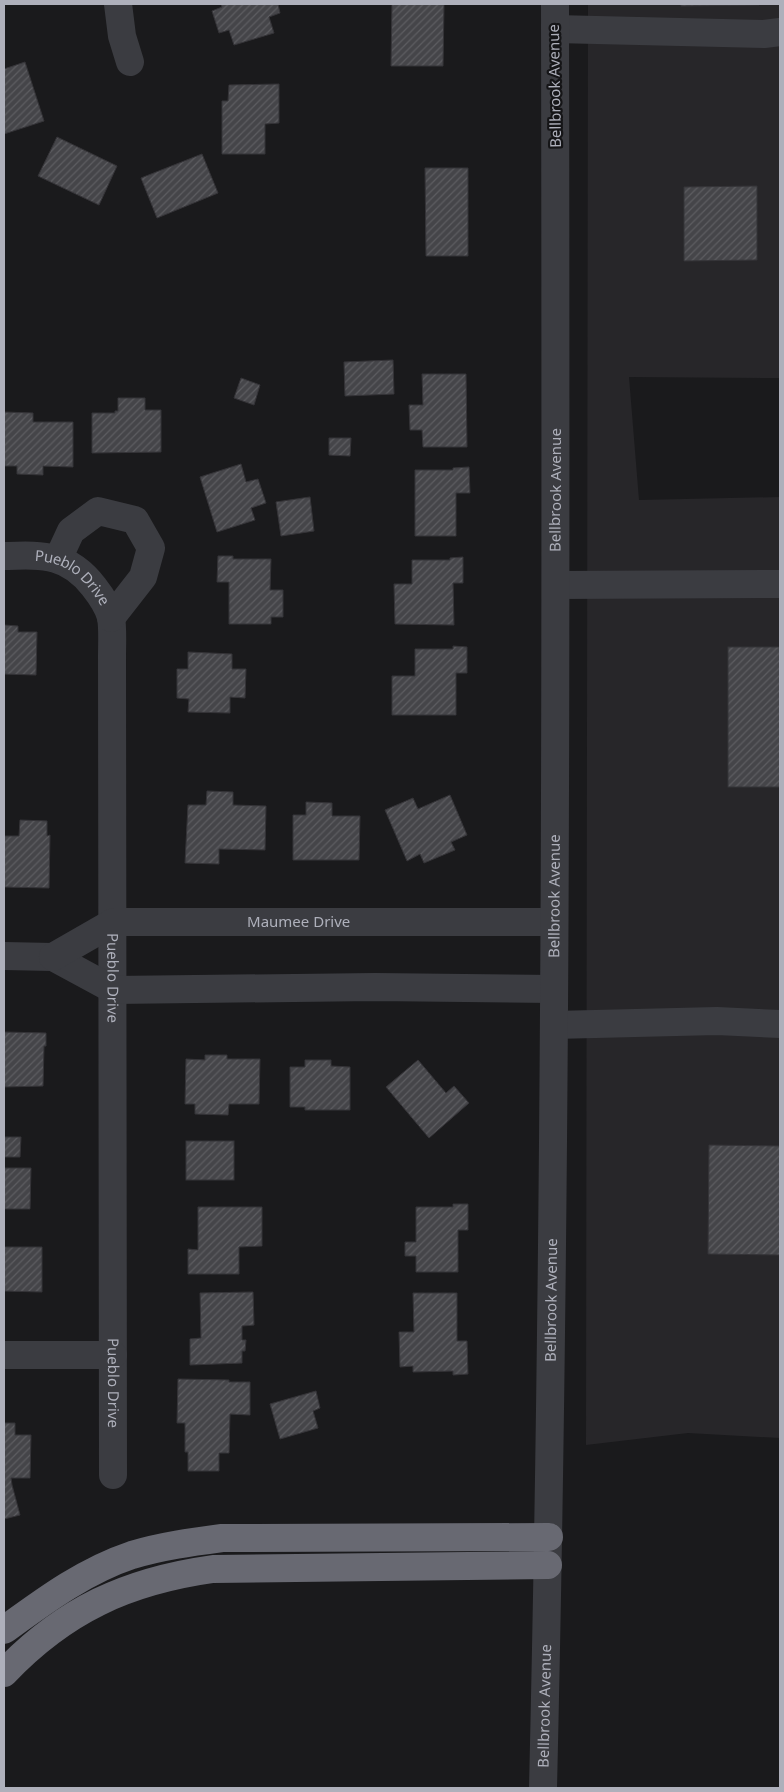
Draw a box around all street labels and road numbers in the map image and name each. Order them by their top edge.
street label: Bellbrook Avenue [543,24,565,148]
street label: Bellbrook Avenue [544,428,565,552]
street label: Pueblo Drive [34,545,115,609]
street label: Bellbrook Avenue [543,834,564,958]
street label: Maumee Drive [247,911,350,931]
street label: Pueblo Drive [103,933,123,1023]
street label: Bellbrook Avenue [540,1238,561,1362]
street label: Pueblo Drive [104,1338,124,1428]
street label: Bellbrook Avenue [532,1644,555,1768]

